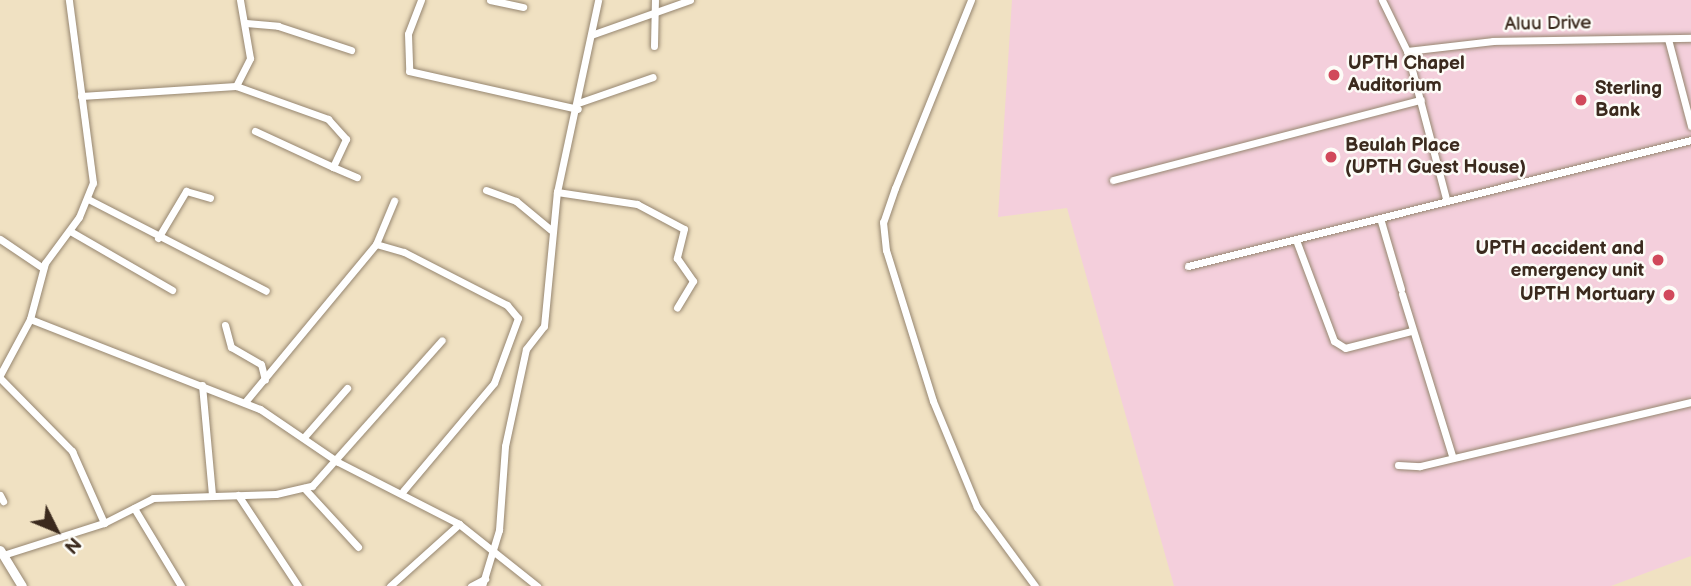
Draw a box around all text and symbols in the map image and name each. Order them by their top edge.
street label: Aluu Drive [1504,12,1592,36]
place label: UPTH Chapel Auditorium [1348,53,1465,97]
marker: UPTH Chapel Auditorium [1326,67,1342,83]
place label: Sterling Bank [1595,78,1662,122]
marker: Sterling Bank [1573,92,1589,108]
place label: Beulah Place (UPTH Guest House) [1345,135,1526,179]
marker: Beulah Place (UPTH Guest House) [1323,149,1339,165]
place label: UPTH accident and emergency unit [1476,238,1644,282]
marker: UPTH accident and emergency unit [1650,252,1666,268]
place label: UPTH Mortuary [1520,284,1655,306]
marker: UPTH Mortuary [1661,287,1677,303]
north arrow [21,495,91,565]
text: N [58,532,85,558]

